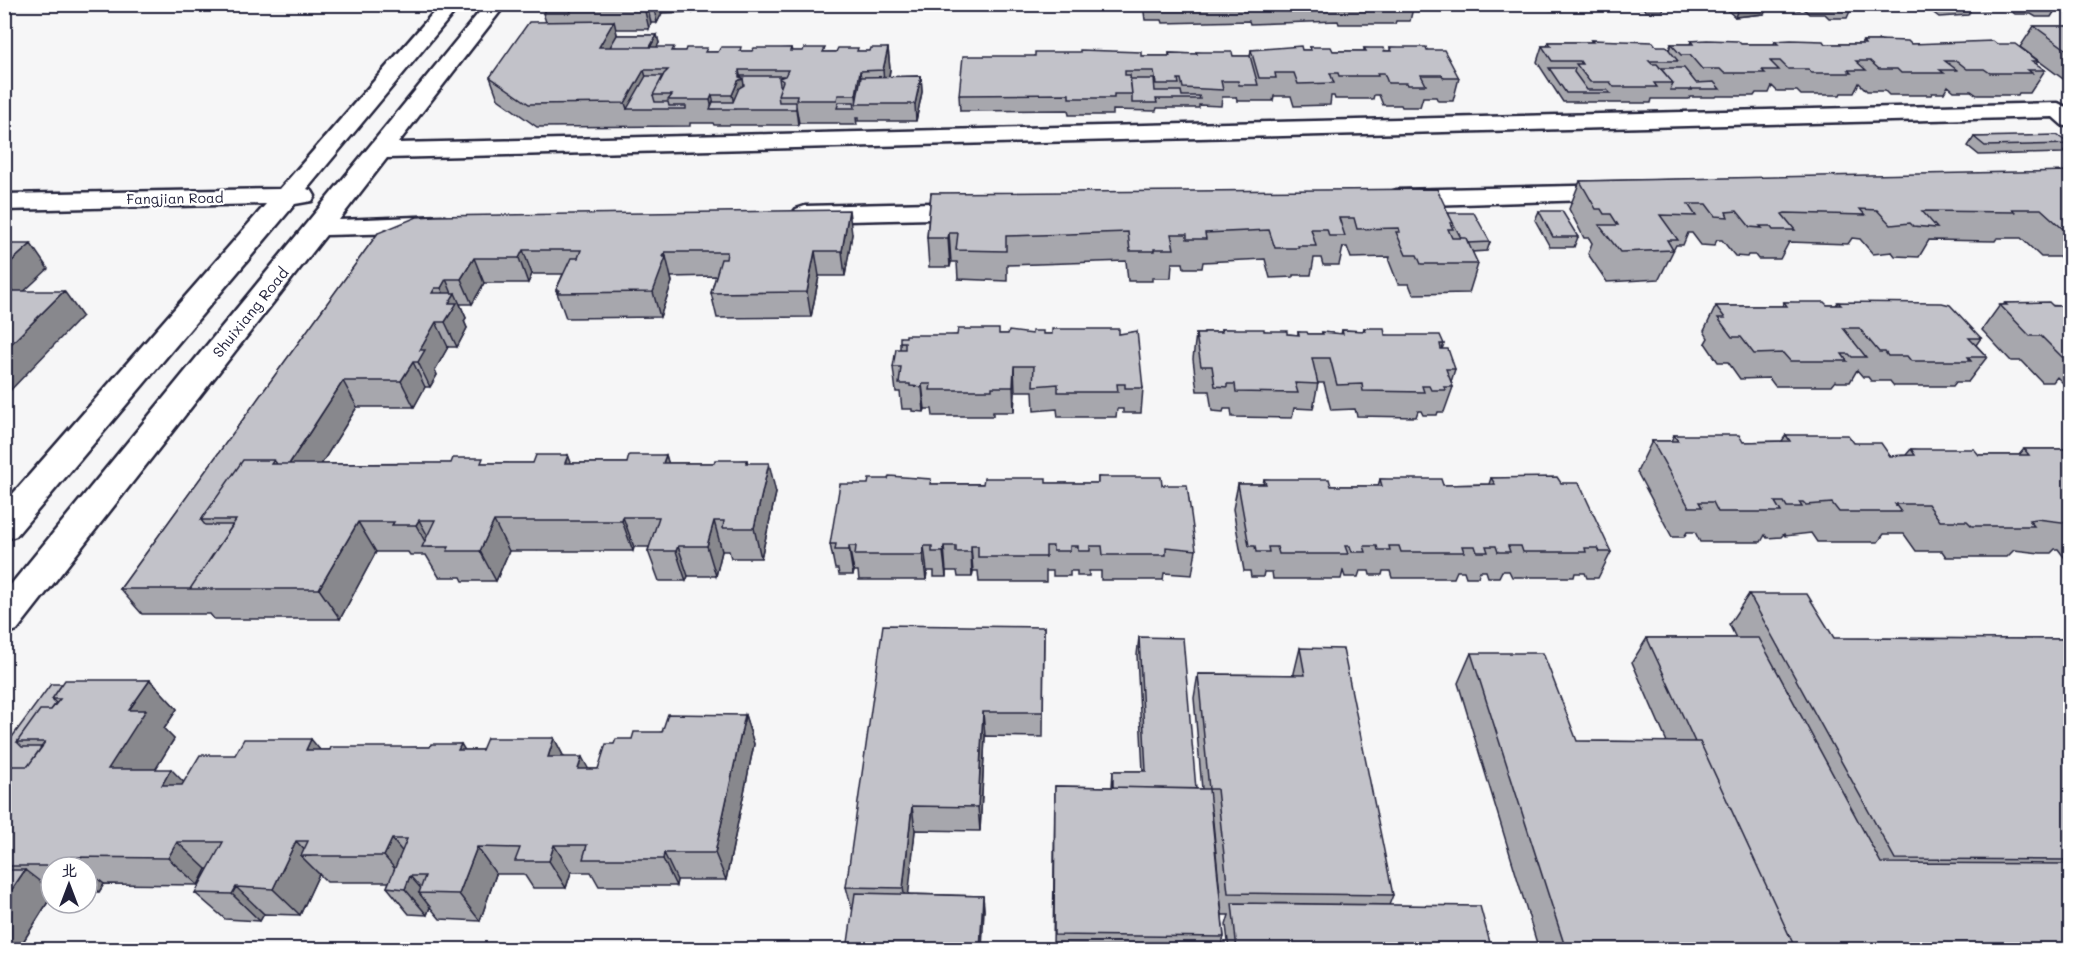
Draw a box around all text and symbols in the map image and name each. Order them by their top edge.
street label: Fangjian Road [126,188,224,208]
street label: Shuixiang Road [207,263,293,361]
north arrow [39,855,99,915]
text: 北 [61,859,77,880]

